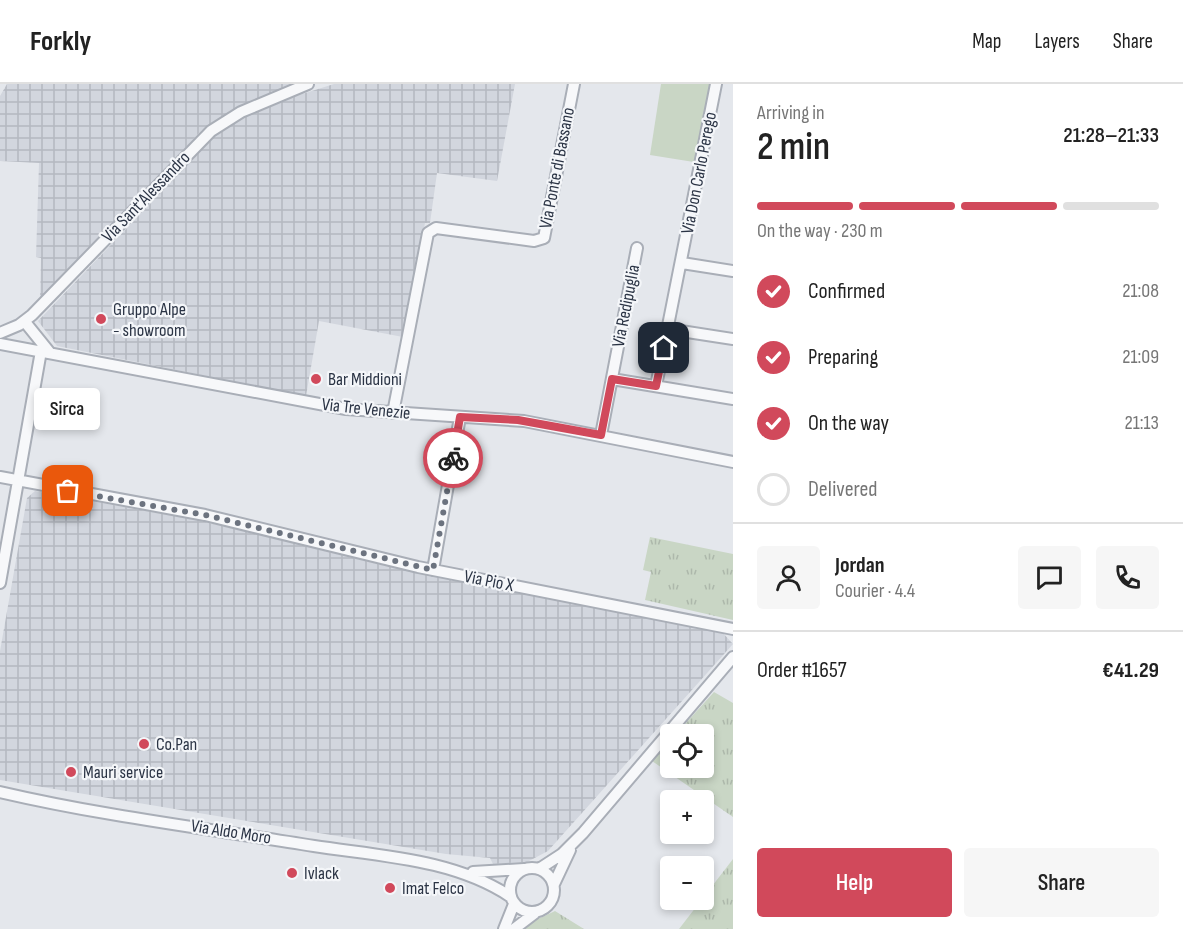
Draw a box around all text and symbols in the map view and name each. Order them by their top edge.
text: Forkly [30,25,91,58]
text: Map [972,29,1001,54]
text: Layers [1034,29,1080,54]
text: Share [1113,29,1153,54]
text: Arriving in [757,101,825,125]
street label: Via Ponte di Bassano [535,106,579,230]
street label: Via Don Carlo Perego [677,110,721,236]
text: 21:28–21:33 [1063,122,1159,149]
text: 2 min [757,124,830,171]
street label: Via Sant'Alessandro [98,147,194,247]
text: On the way · 230 m [757,219,883,243]
street label: Via Redipuglia [608,263,644,349]
icon: check [757,275,790,308]
text: Confirmed [808,278,885,305]
text: 21:08 [1122,279,1159,303]
place label: Gruppo Alpe - showroom [113,299,186,341]
marker: Gruppo Alpe - showroom [94,312,108,326]
pin [638,322,689,373]
icon: home [647,331,680,364]
icon: check [757,341,790,374]
text: Preparing [808,344,878,371]
text: 21:09 [1122,345,1159,369]
place label: Bar Middioni [328,369,402,390]
marker: Bar Middioni [309,372,323,386]
callout: Sirca [35,389,101,431]
street label: Via Tre Venezie [321,394,411,424]
text: Sirca [50,397,84,421]
icon: check [757,407,790,440]
text: On the way [808,410,889,437]
text: 21:13 [1125,411,1159,435]
courier [423,428,483,488]
icon: bike [437,442,470,475]
pin [42,465,93,516]
icon: bag [51,474,84,507]
text: Delivered [808,476,877,503]
button: person [757,546,820,609]
button: chat [1018,546,1081,609]
button: phone [1096,546,1159,609]
text: Jordan [835,552,884,579]
street label: Via Pio X [462,566,516,596]
text: Courier · 4.4 [835,579,915,603]
text: Order #1657 [757,657,847,684]
text: €41.29 [1102,657,1159,684]
map controls [660,724,714,910]
button: locate [660,724,714,778]
place label: Co.Pan [156,734,197,755]
marker: Co.Pan [137,737,151,751]
place label: Mauri service [83,762,163,783]
marker: Mauri service [64,765,78,779]
button: + [660,790,714,844]
street label: Via Aldo Moro [189,815,273,849]
button: Help [757,848,952,917]
button: Share [964,848,1159,917]
button: − [660,856,714,910]
place label: Ivlack [304,863,339,884]
marker: Ivlack [285,866,299,880]
place label: Imat Felco [402,878,464,899]
marker: Imat Felco [383,881,397,895]

